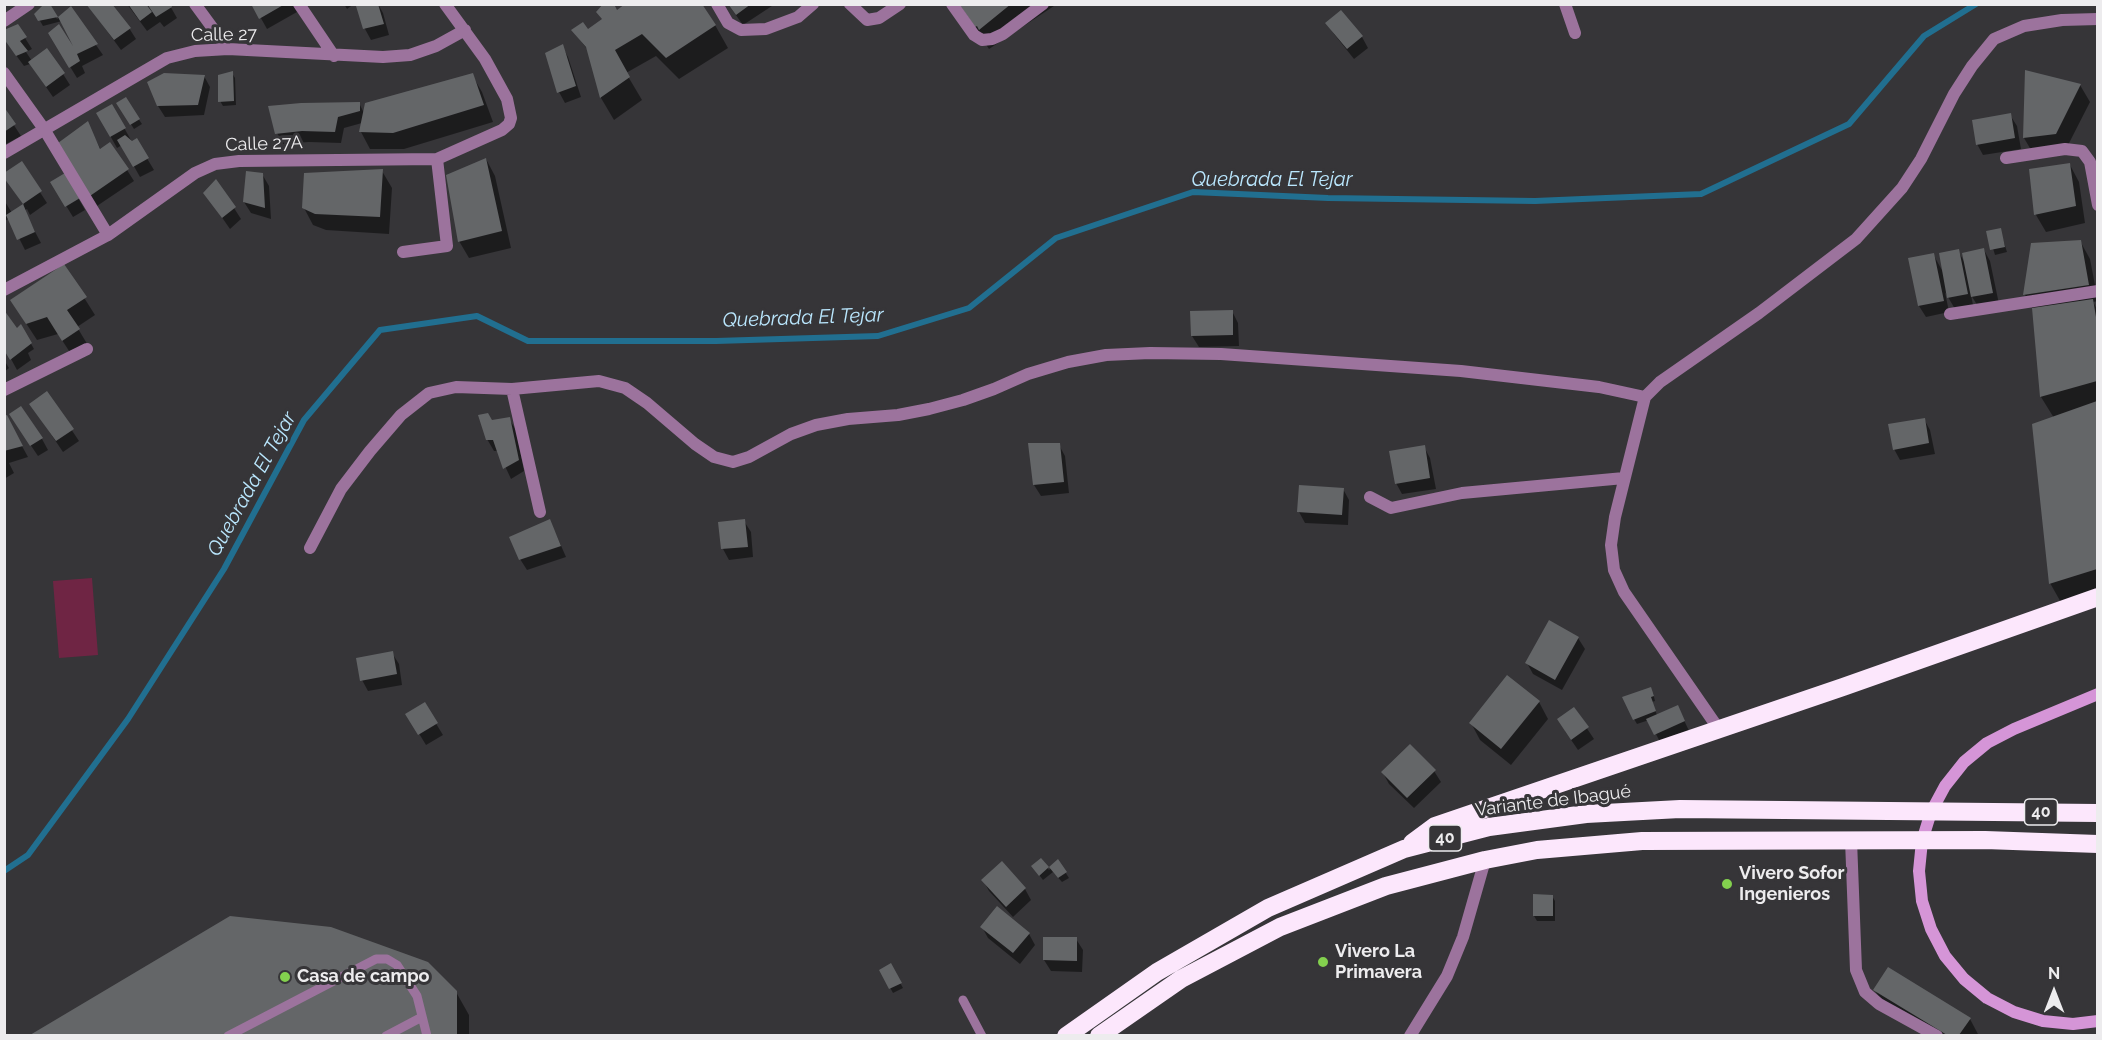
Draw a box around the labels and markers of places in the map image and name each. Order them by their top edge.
place label: Vivero Sofor Ingenieros [1739,863,1844,906]
marker: Vivero Sofor Ingenieros [1720,877,1734,891]
place label: Vivero La Primavera [1335,941,1422,984]
marker: Vivero La Primavera [1316,955,1330,969]
place label: Casa de campo [297,966,429,988]
marker: Casa de campo [278,970,292,984]

